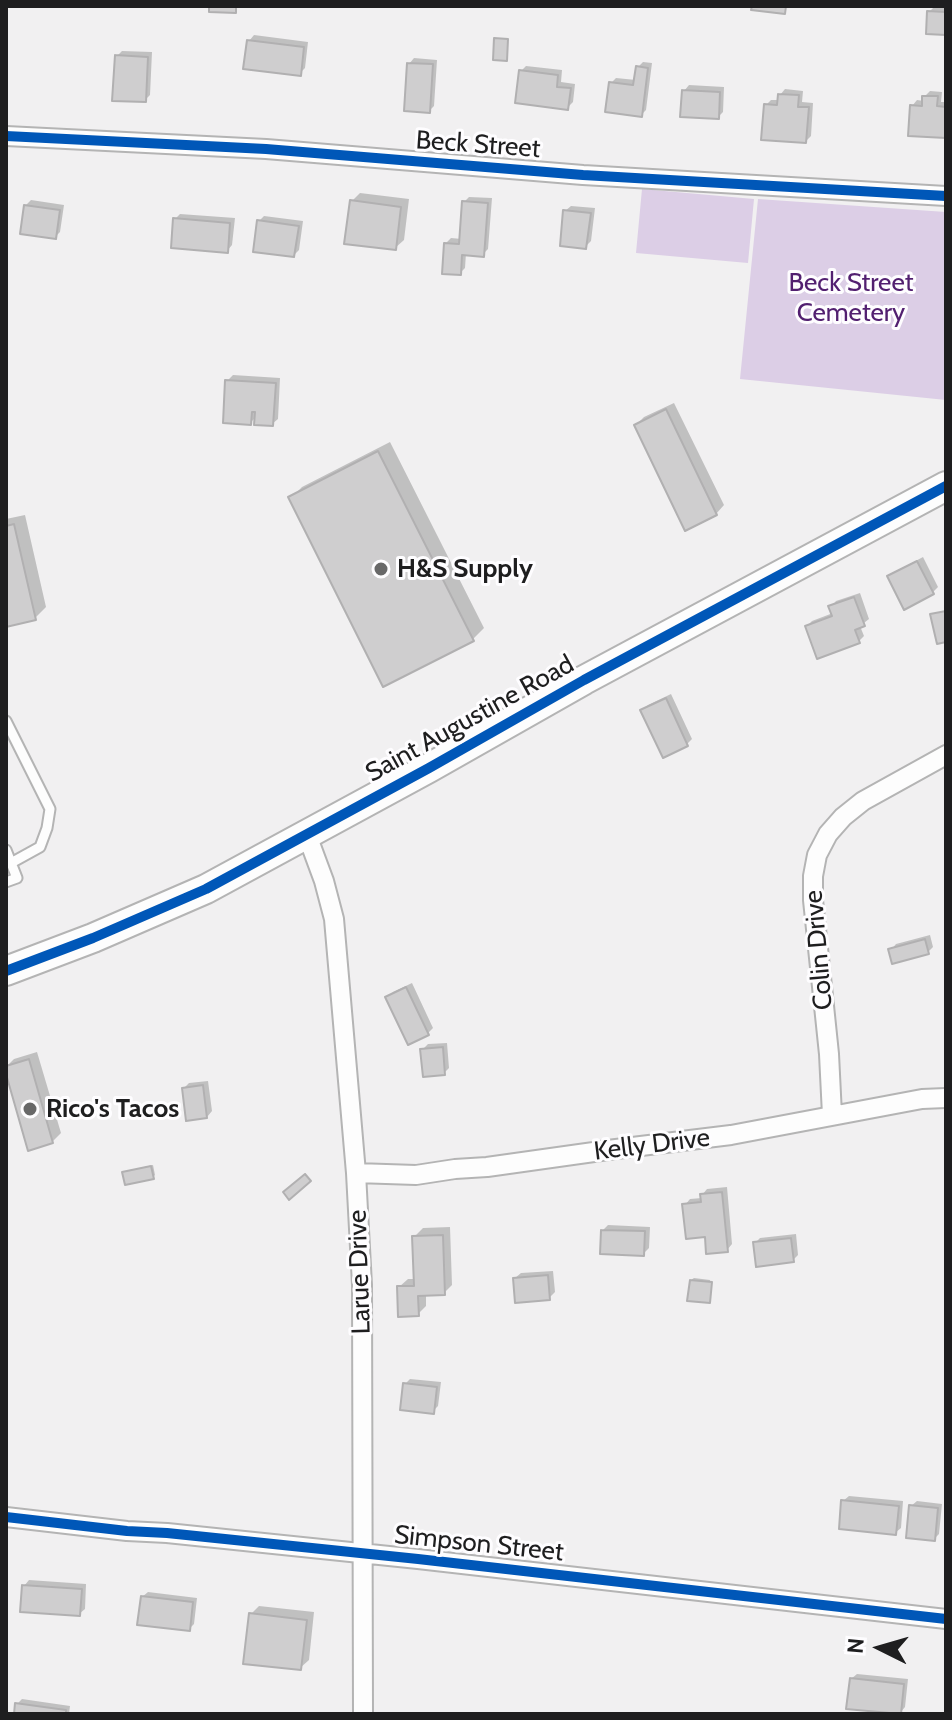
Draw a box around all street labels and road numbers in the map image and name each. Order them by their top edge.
street label: Beck Street [415,125,541,165]
street label: Saint Augustine Road [360,649,580,789]
street label: Colin Drive [798,889,840,1011]
street label: Kelly Drive [592,1122,712,1168]
street label: Larue Drive [342,1209,378,1335]
street label: Simpson Street [393,1520,565,1568]

